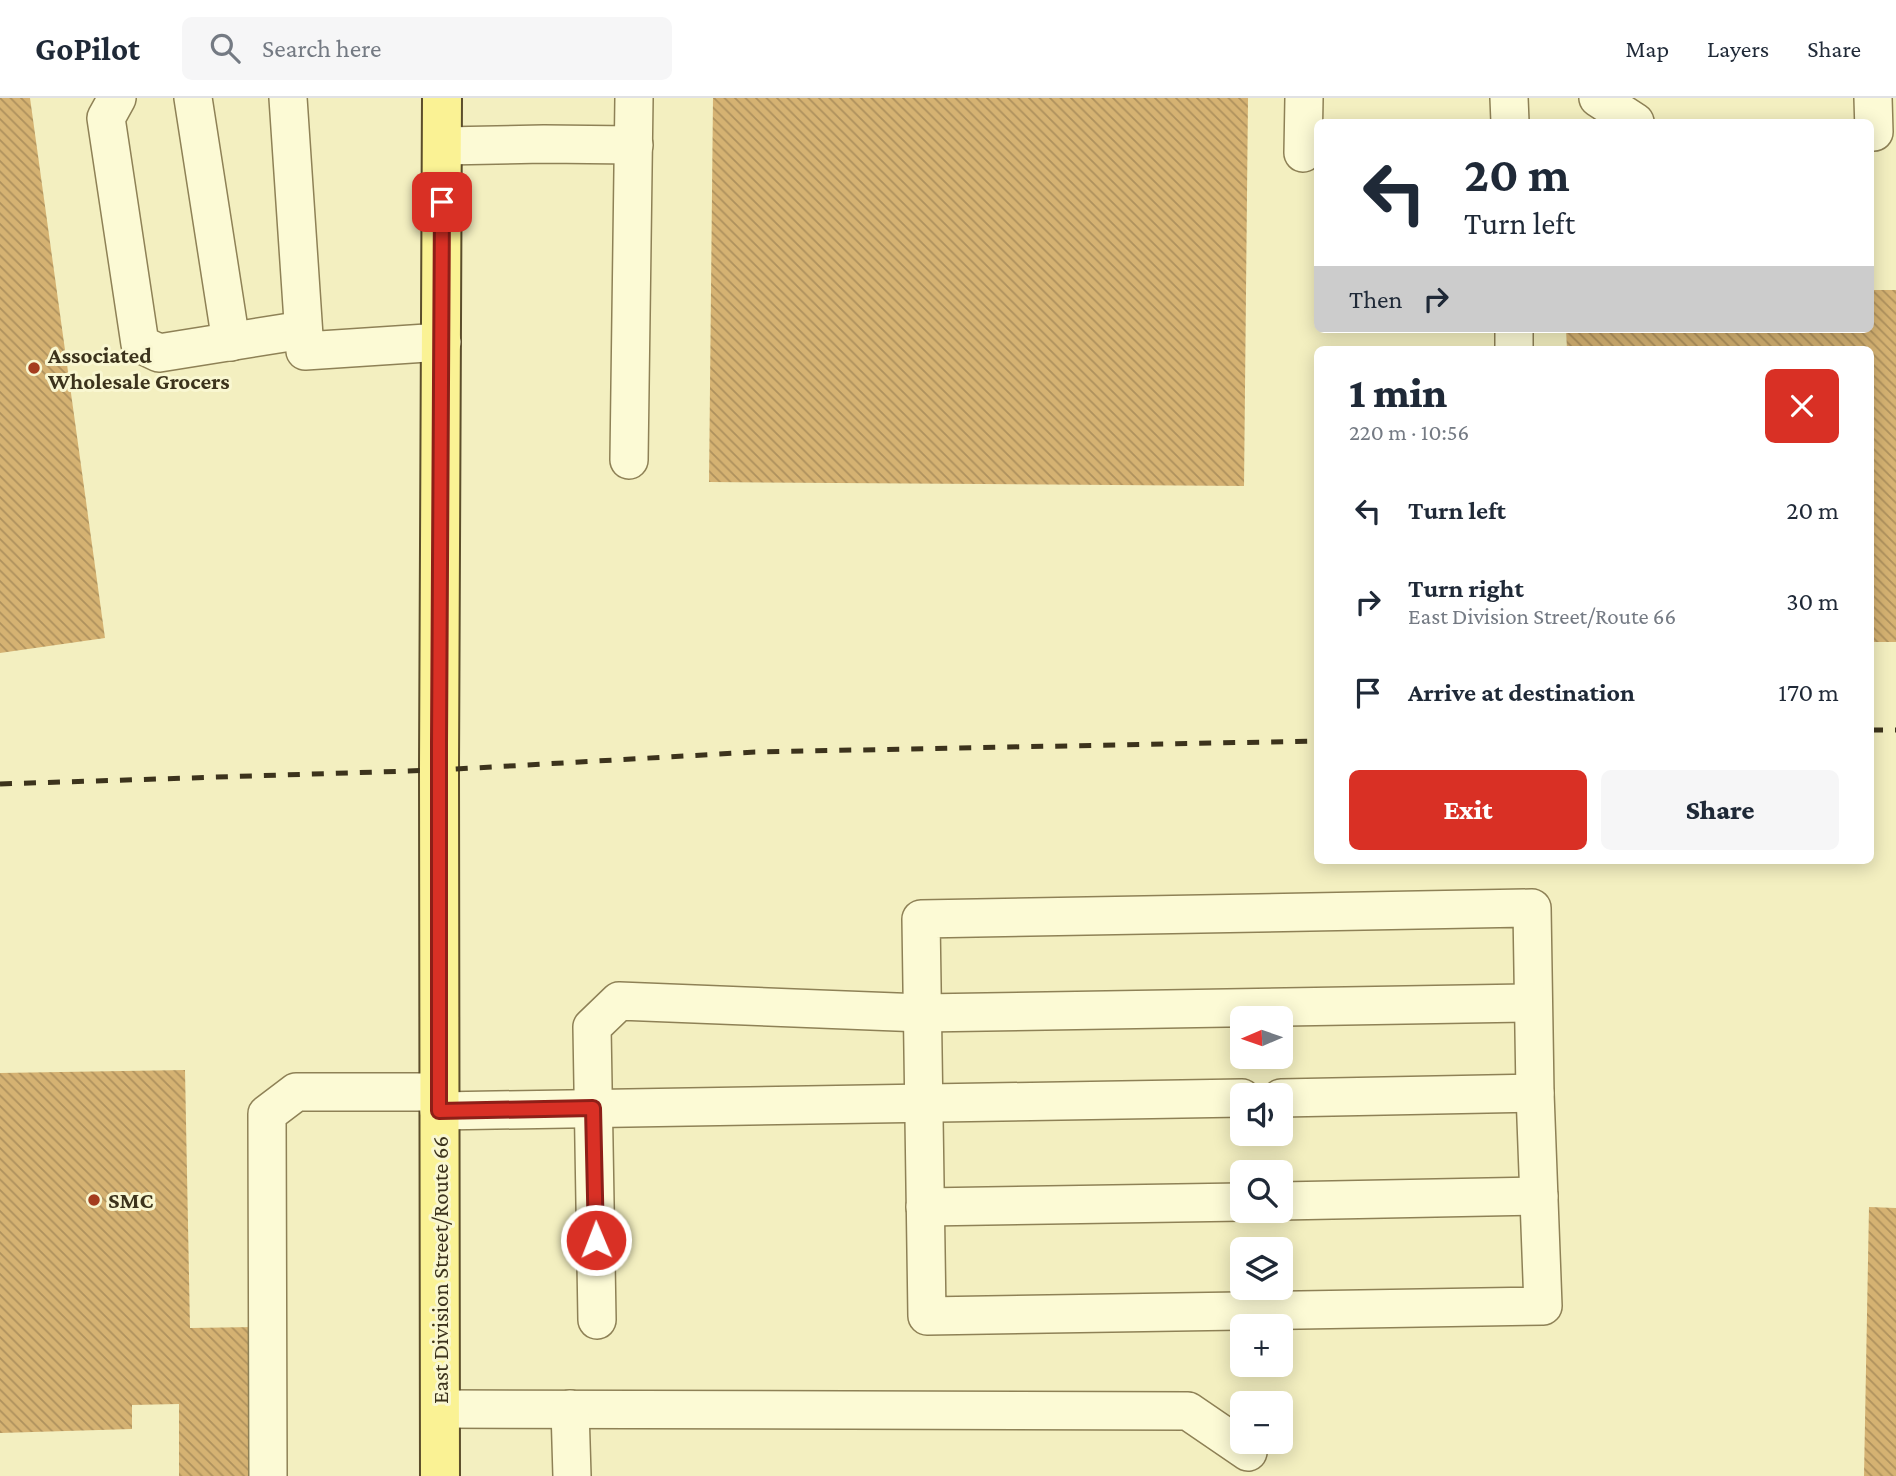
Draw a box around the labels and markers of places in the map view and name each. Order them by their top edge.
pin [412,172,472,232]
place label: Associated Wholesale Grocers [47,342,230,394]
marker: Associated Wholesale Grocers [26,360,42,376]
place label: SMC [108,1187,154,1213]
marker: SMC [86,1192,102,1208]

